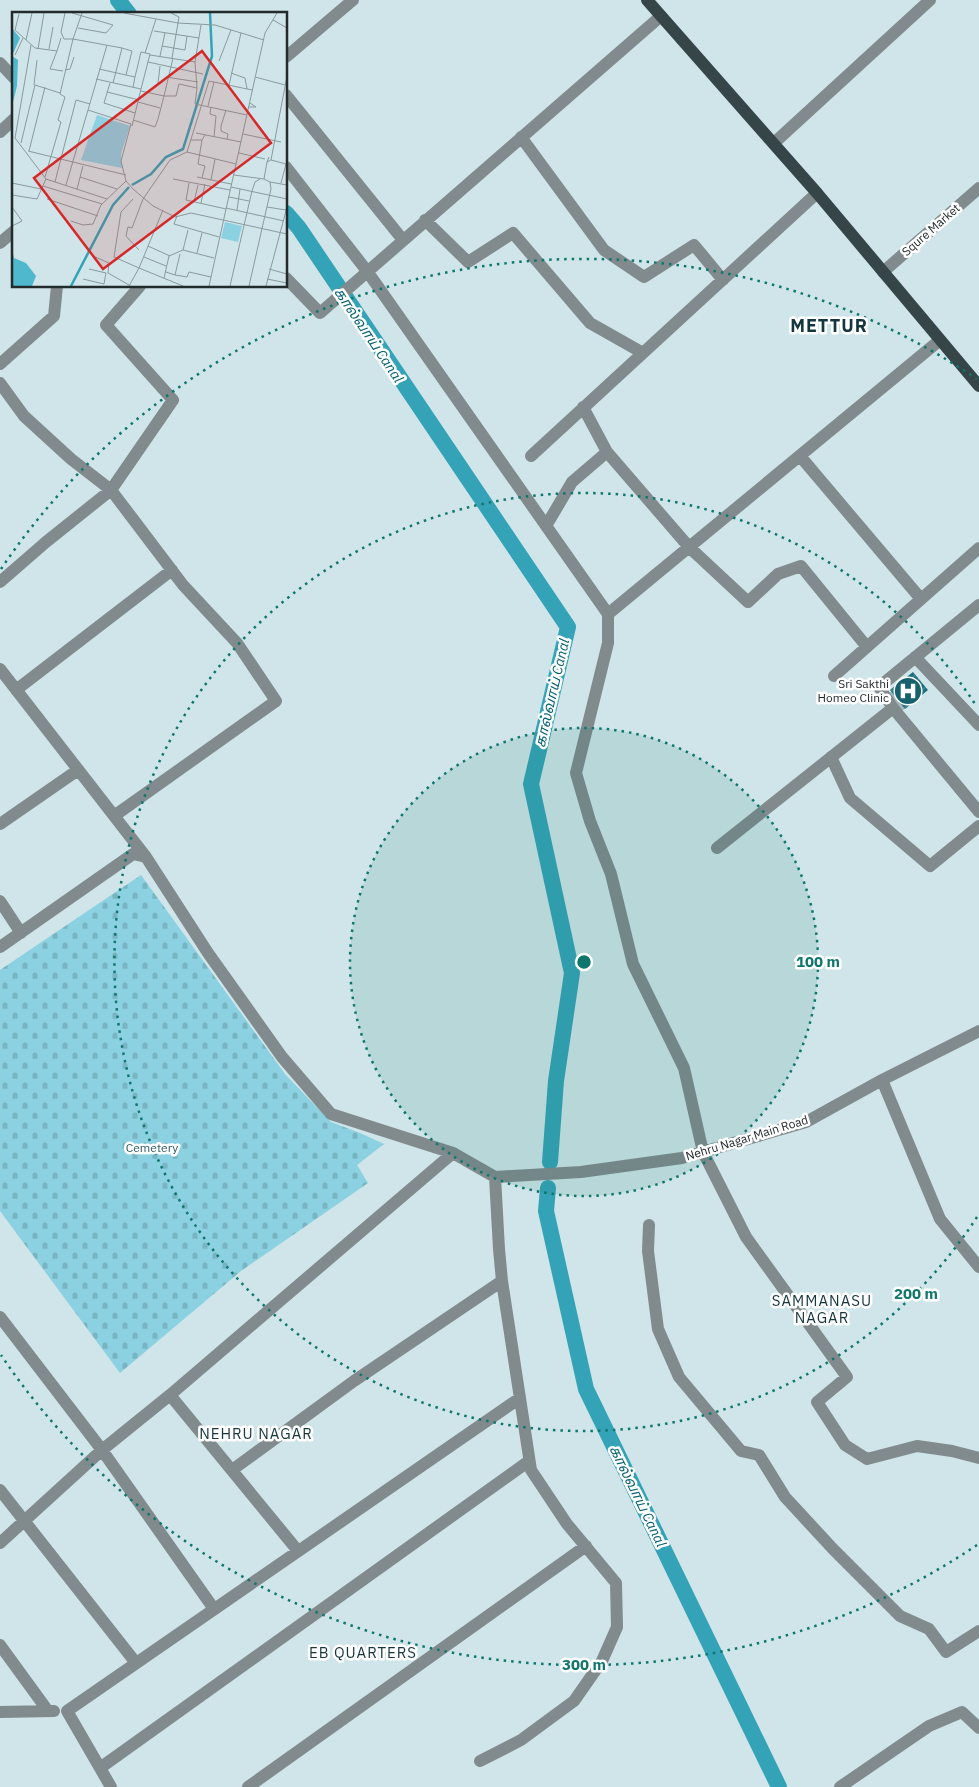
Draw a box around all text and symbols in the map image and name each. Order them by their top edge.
inset map [12,12,288,288]
street label: Squre Market [899,200,963,259]
water label: கால்வாய் Canal [331,284,408,386]
district label: METTUR [790,314,868,337]
water label: கால்வாய் Canal [531,637,573,749]
place label: Sri Sakthi Homeo Clinic [818,676,889,705]
hospital icon: Sri Sakthi Homeo Clinic [893,676,923,706]
text: 100 m [796,952,840,971]
centre of rings [575,953,593,971]
street label: Nehru Nagar Main Road [684,1112,810,1163]
park label: Cemetery [126,1140,178,1155]
text: 200 m [894,1284,938,1303]
district label: SAMMANASU NAGAR [772,1291,872,1327]
district label: NEHRU NAGAR [199,1424,313,1443]
water label: கால்வாய் Canal [606,1442,671,1550]
district label: EB QUARTERS [309,1643,417,1662]
text: 300 m [562,1655,606,1674]

